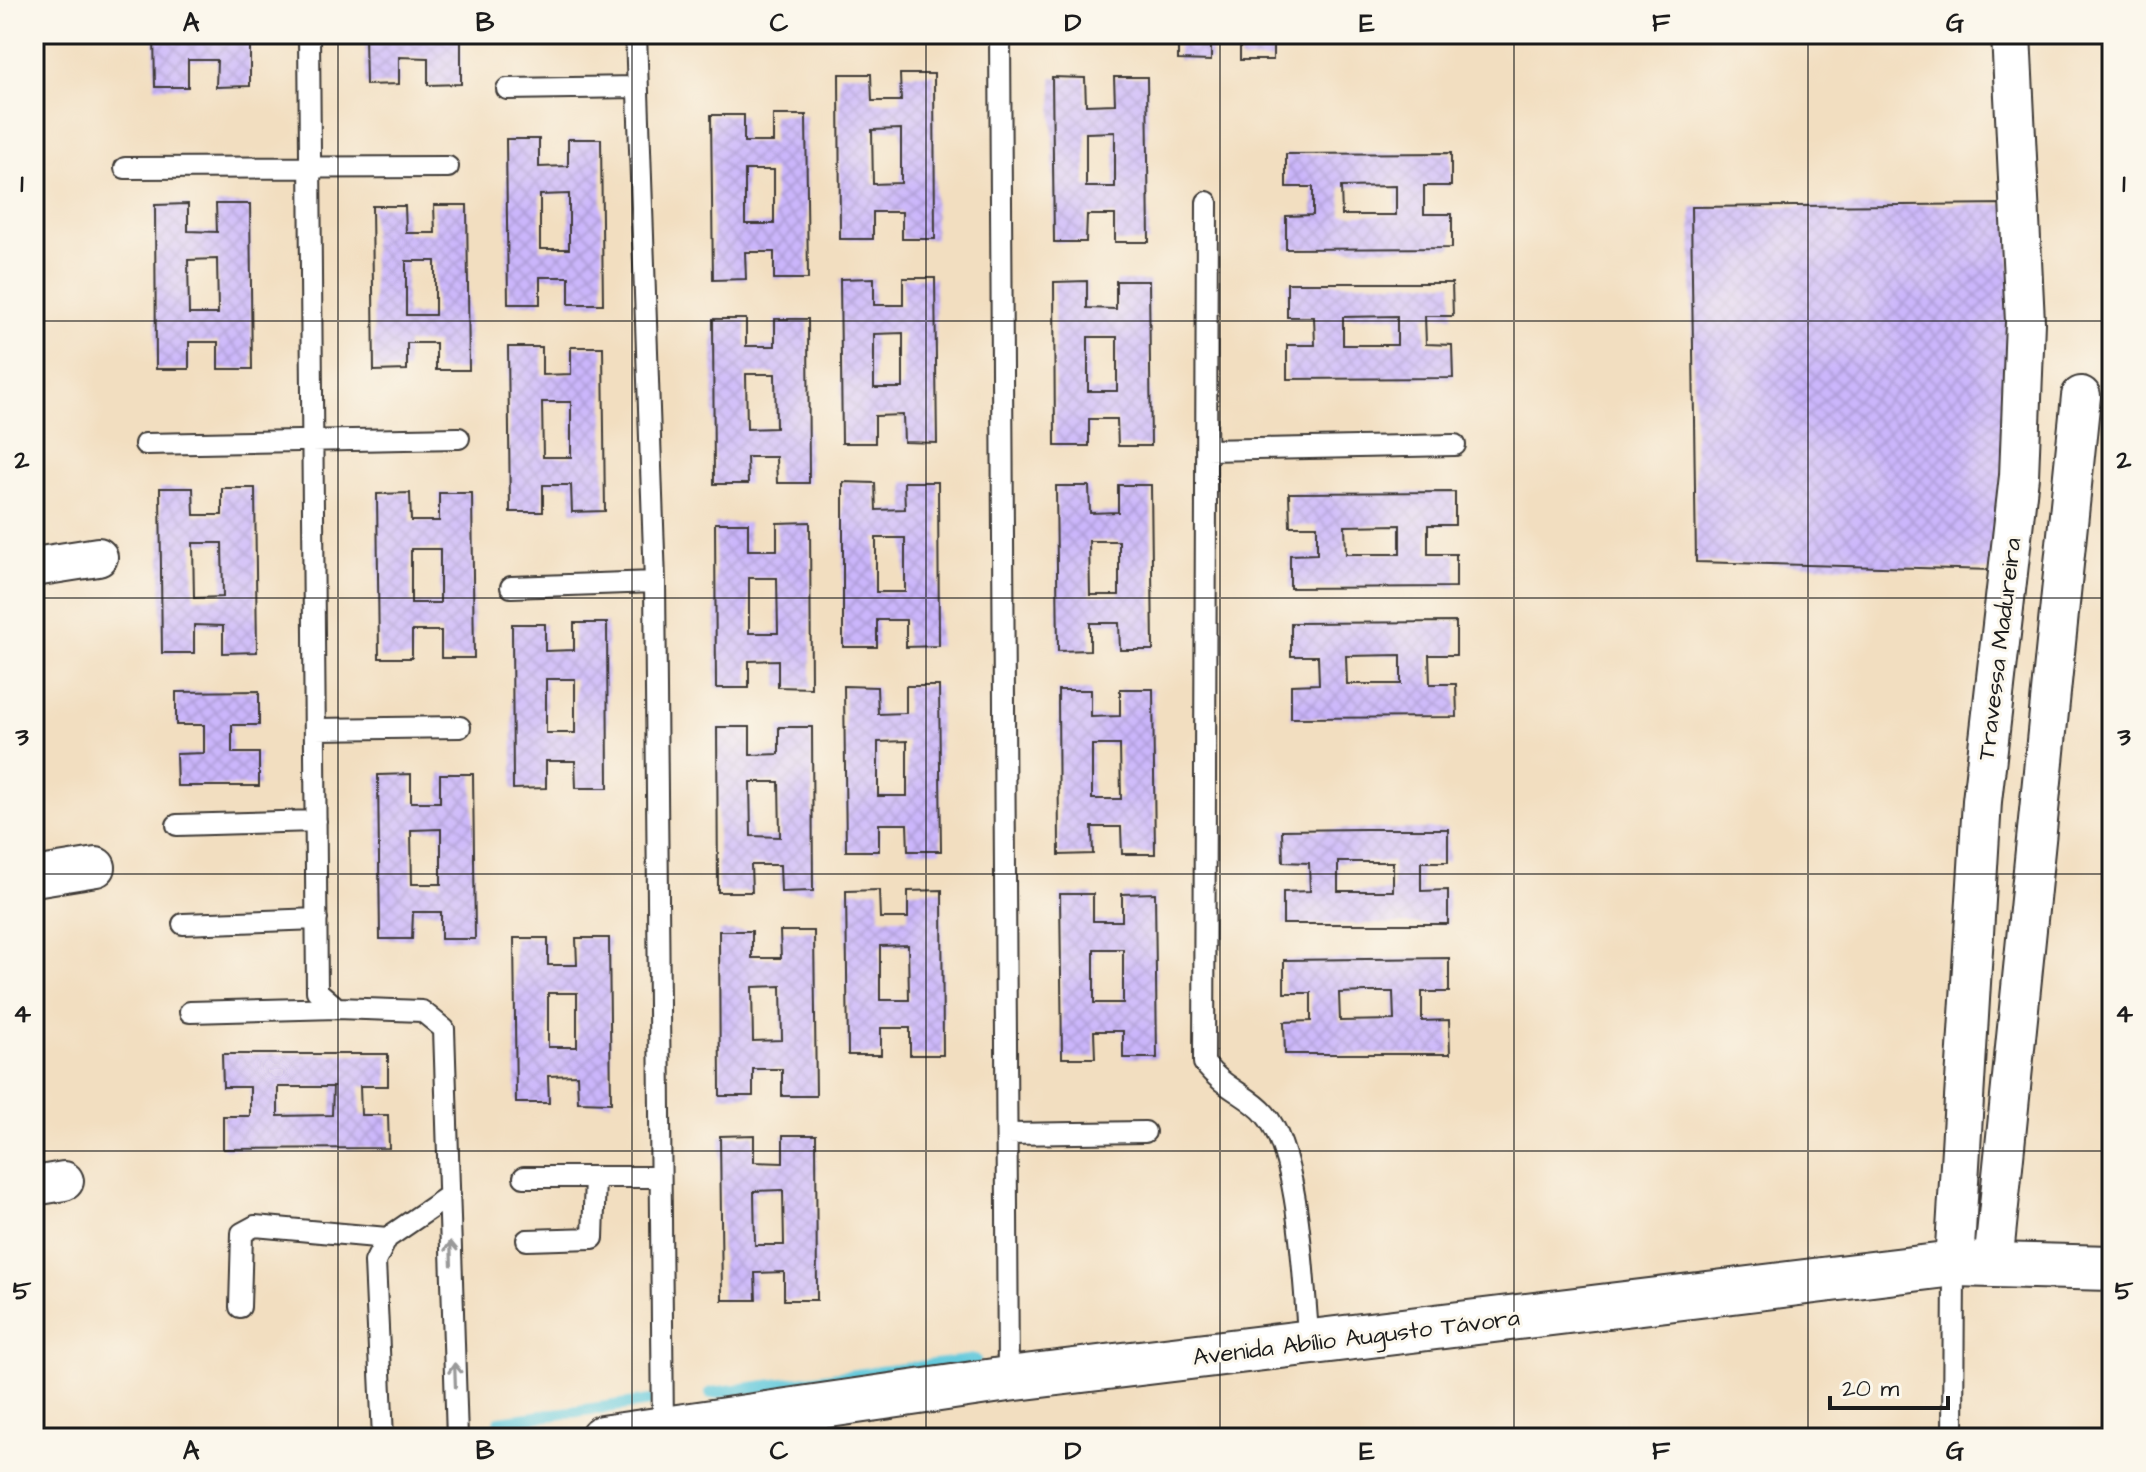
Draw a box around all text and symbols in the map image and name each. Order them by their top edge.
text: A [183,5,200,41]
text: B [476,5,495,41]
text: C [770,5,789,41]
text: D [1065,5,1082,41]
text: E [1359,5,1375,41]
text: F [1652,5,1671,41]
text: G [1946,5,1964,41]
text: 1 [20,166,24,202]
text: 1 [2122,166,2126,202]
text: 2 [14,442,30,478]
text: 2 [2116,442,2132,478]
street label: Travessa Madureira [1969,536,2030,762]
text: 3 [14,719,29,755]
text: 3 [2116,719,2131,755]
text: 4 [13,996,31,1032]
text: 4 [2115,996,2133,1032]
one-way arrow [444,1240,459,1267]
text: 5 [13,1273,32,1309]
text: 5 [2115,1273,2134,1309]
street label: Avenida Abílio Augusto Távora [1191,1301,1522,1376]
scale bar [1830,1360,1948,1410]
one-way arrow [447,1362,462,1389]
text: 20 m [1842,1372,1899,1406]
text: A [183,1433,200,1469]
text: B [476,1433,495,1469]
text: C [770,1433,789,1469]
text: D [1065,1433,1082,1469]
text: E [1359,1433,1375,1469]
text: F [1652,1433,1671,1469]
text: G [1946,1433,1964,1469]

